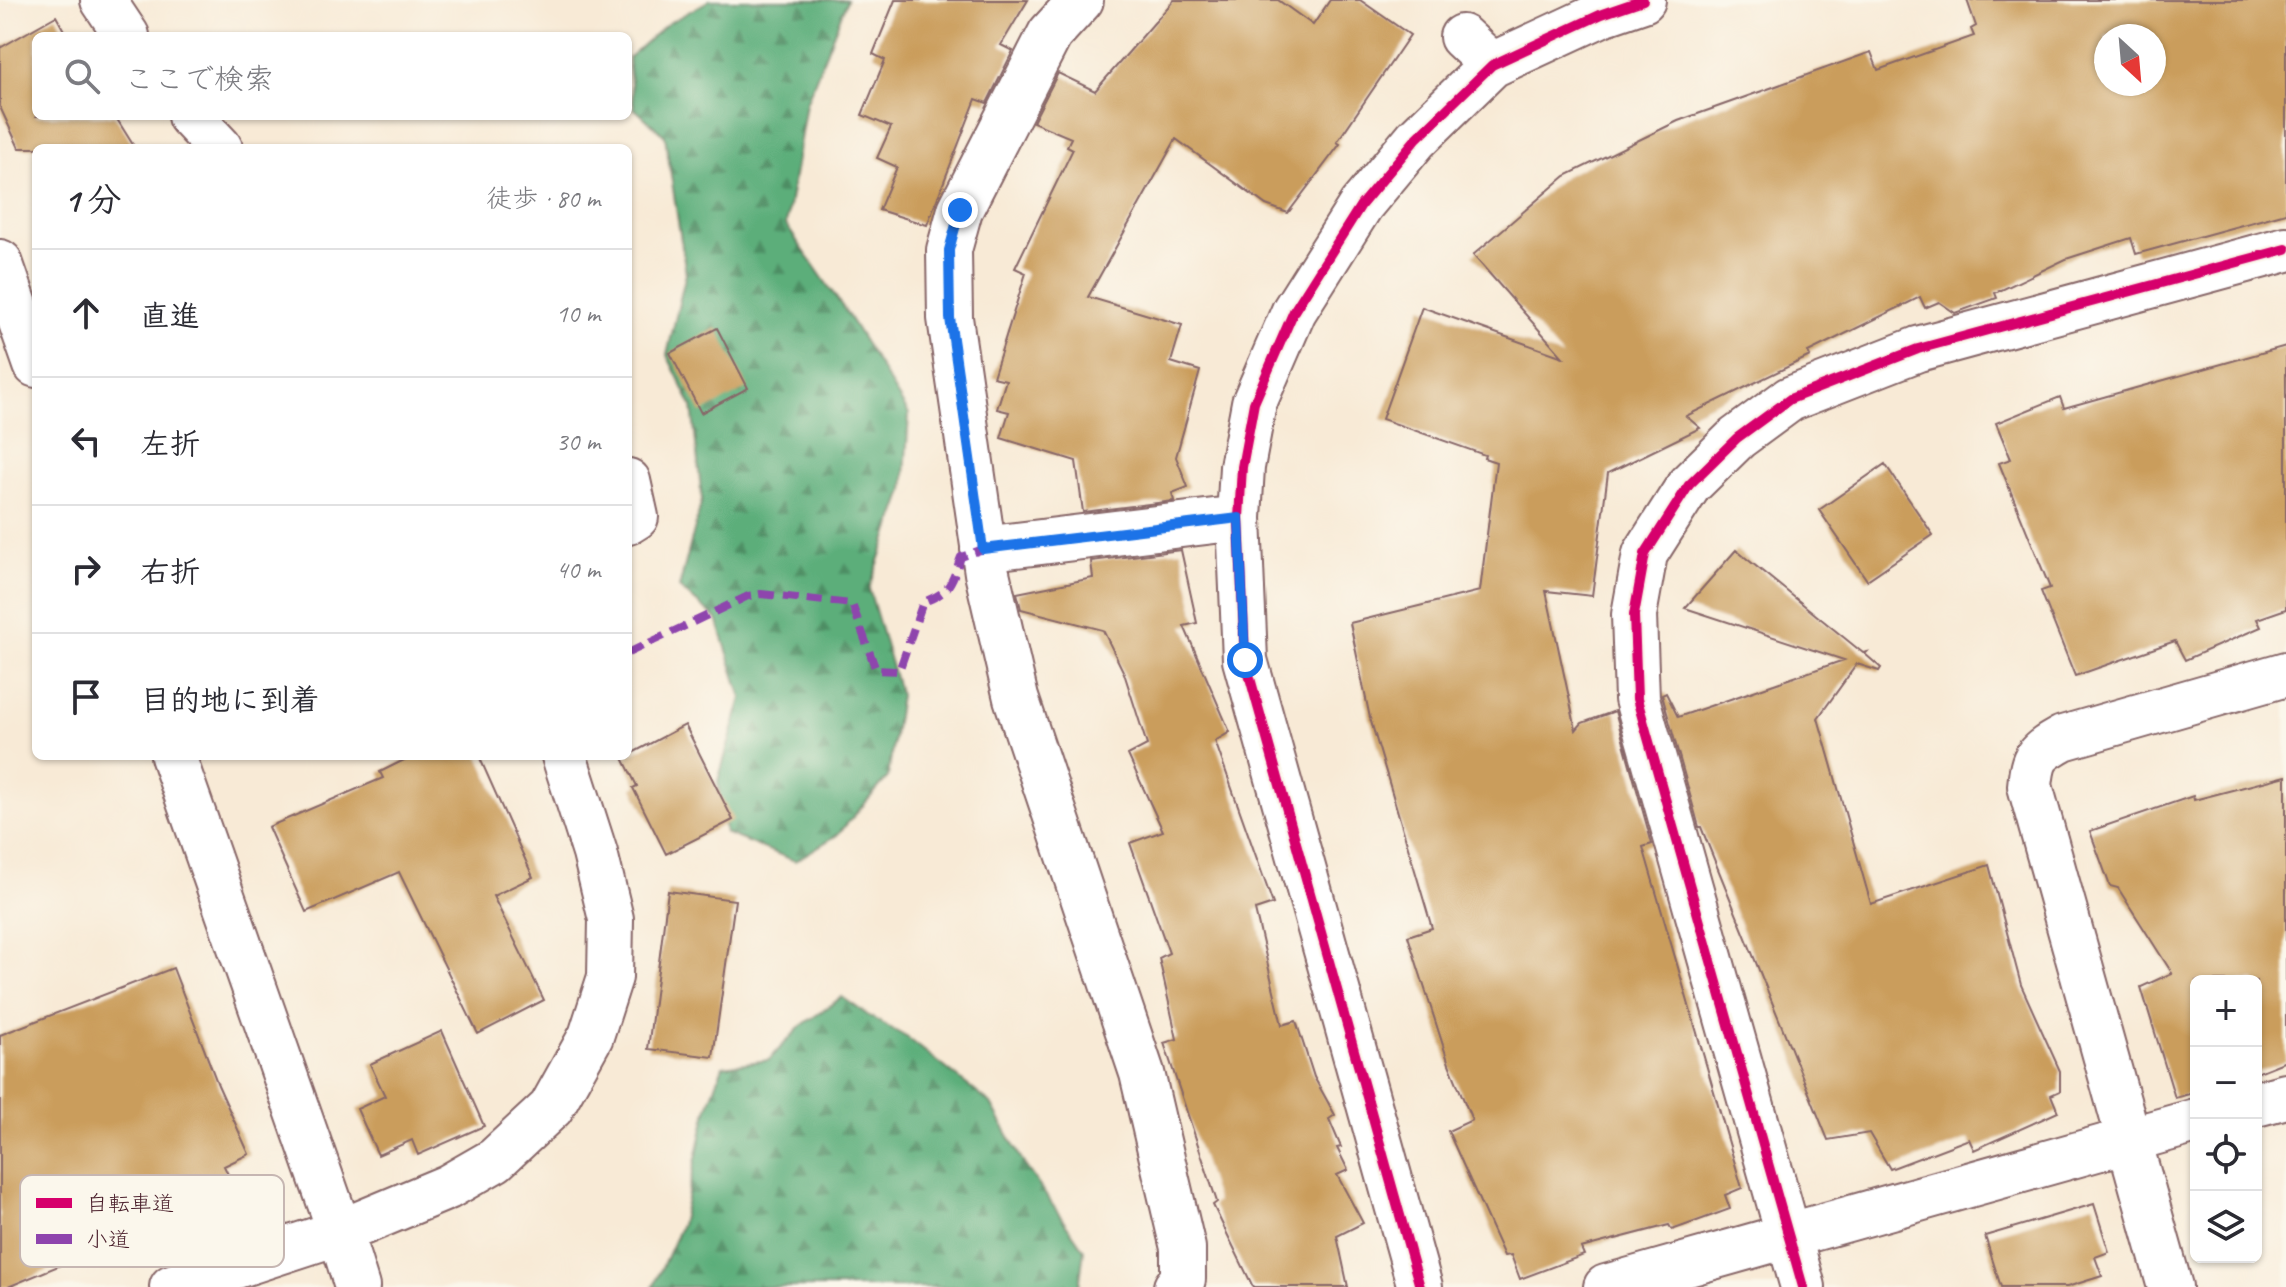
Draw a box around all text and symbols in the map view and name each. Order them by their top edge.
north arrow [2094,24,2166,96]
search box [32,32,632,120]
icon: search [60,54,104,98]
text: ここで検索 [124,60,274,98]
text: 1 分 [64,178,122,221]
text: 徒歩 · 80 m [486,182,600,215]
route end [942,192,978,228]
icon: ahead [64,291,108,335]
text: 直進 [140,297,200,335]
text: 10 m [556,297,600,330]
icon: left [64,419,108,463]
text: 左折 [140,425,200,463]
text: 30 m [556,425,600,458]
icon: right [64,547,108,591]
text: 右折 [140,553,200,591]
text: 40 m [556,553,600,586]
route start [1227,642,1263,678]
icon: arrive [64,675,108,719]
text: 目的地に到着 [140,681,320,719]
map controls [2190,975,2262,1263]
button: + [2190,975,2262,1047]
button: − [2190,1047,2262,1119]
button: locate [2190,1119,2262,1191]
legend [20,1175,284,1267]
text: 自転車道 [86,1190,174,1218]
button: layers [2190,1191,2262,1263]
text: 小道 [86,1226,130,1254]

